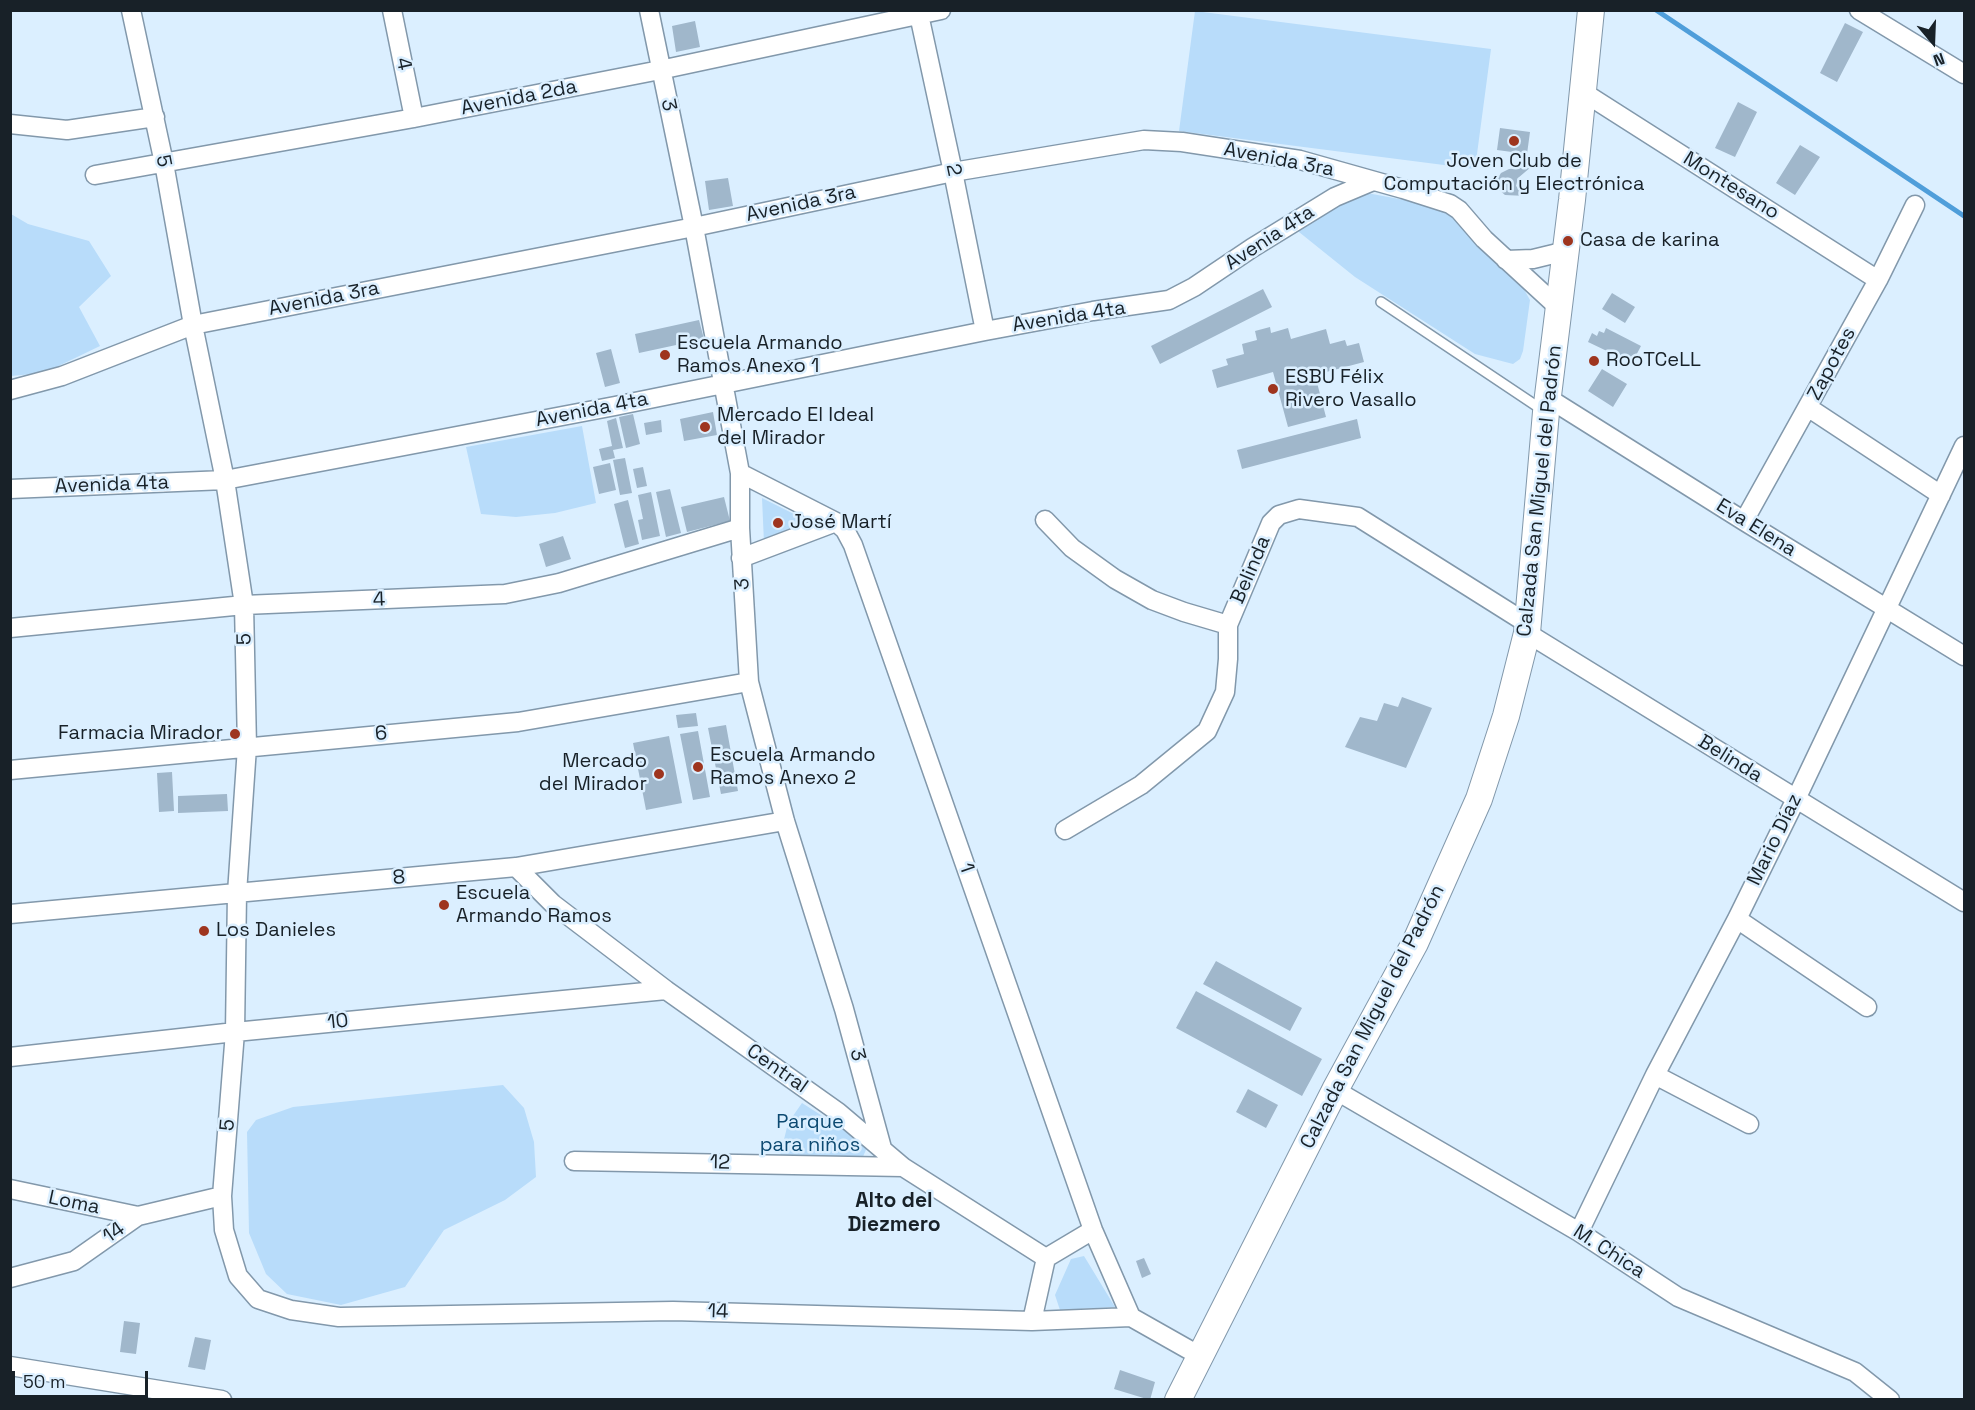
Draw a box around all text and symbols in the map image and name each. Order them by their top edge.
north arrow [1903,12,1963,72]
text: N [1931,48,1948,71]
street label: 4 [390,55,416,73]
street label: Avenida 2da [459,75,579,121]
street label: 3 [655,97,681,113]
marker: Joven Club de Computación y Electrónica [1507,134,1521,148]
street label: Avenida 3ra [1222,138,1336,182]
street label: Montesano [1678,147,1784,225]
place label: Joven Club de Computación y Electrónica [1384,150,1644,197]
street label: 5 [150,153,176,169]
street label: 2 [940,162,966,178]
street label: Avenida 3ra [744,181,858,227]
street label: Avenia 4ta [1221,200,1319,276]
place label: Casa de karina [1580,229,1719,253]
marker: Casa de karina [1561,234,1575,248]
street label: Avenida 3ra [267,277,381,321]
street label: Avenida 4ta [1011,296,1127,338]
street label: Zapotes [1803,323,1861,405]
place label: Escuela Armando Ramos Anexo 1 [677,332,843,379]
street label: Calzada San Miguel del Padrón [1513,344,1567,638]
marker: Escuela Armando Ramos Anexo 1 [658,348,672,362]
place label: RooTCeLL [1606,349,1701,373]
marker: RooTCeLL [1587,354,1601,368]
place label: ESBU Félix Rivero Vasallo [1285,366,1417,413]
marker: ESBU Félix Rivero Vasallo [1266,382,1280,396]
street label: Avenida 4ta [534,387,650,433]
place label: Mercado El Ideal del Mirador [717,404,874,451]
marker: Mercado El Ideal del Mirador [698,420,712,434]
street label: Avenida 4ta [54,471,170,499]
street label: Eva Elena [1711,494,1801,562]
place label: José Martí [790,511,892,535]
marker: José Martí [771,516,785,530]
street label: Belinda [1226,532,1276,608]
street label: 3 [731,577,755,591]
street label: 4 [372,588,386,612]
street label: 5 [233,633,257,645]
place label: Farmacia Mirador [58,722,223,746]
street label: 6 [374,722,388,746]
marker: Farmacia Mirador [228,727,242,741]
street label: Belinda [1693,730,1767,788]
place label: Escuela Armando Ramos Anexo 2 [710,744,876,791]
place label: Mercado del Mirador [539,750,647,797]
marker: Escuela Armando Ramos Anexo 2 [691,760,705,774]
marker: Mercado del Mirador [652,767,666,781]
street label: Mario Díaz [1743,790,1807,890]
street label: 1 [953,860,979,876]
street label: 8 [392,866,406,890]
street label: Calzada San Miguel del Padrón [1296,881,1450,1153]
place label: Escuela Armando Ramos [456,882,612,929]
marker: Escuela Armando Ramos [437,898,451,912]
place label: Los Danieles [216,919,336,943]
marker: Los Danieles [197,924,211,938]
street label: 10 [326,1009,350,1035]
street label: Central [742,1039,812,1099]
street label: 3 [844,1046,870,1064]
park label: Parque para niños [760,1111,860,1158]
street label: 5 [216,1118,240,1132]
street label: 12 [710,1151,730,1175]
street label: Loma [46,1186,102,1220]
district label: Alto del Diezmero [847,1188,941,1238]
street label: 14 [99,1217,129,1249]
street label: M. Chica [1569,1220,1649,1284]
street label: 14 [707,1300,729,1324]
scale bar [15,1359,152,1397]
text: 50 m [23,1370,65,1393]

